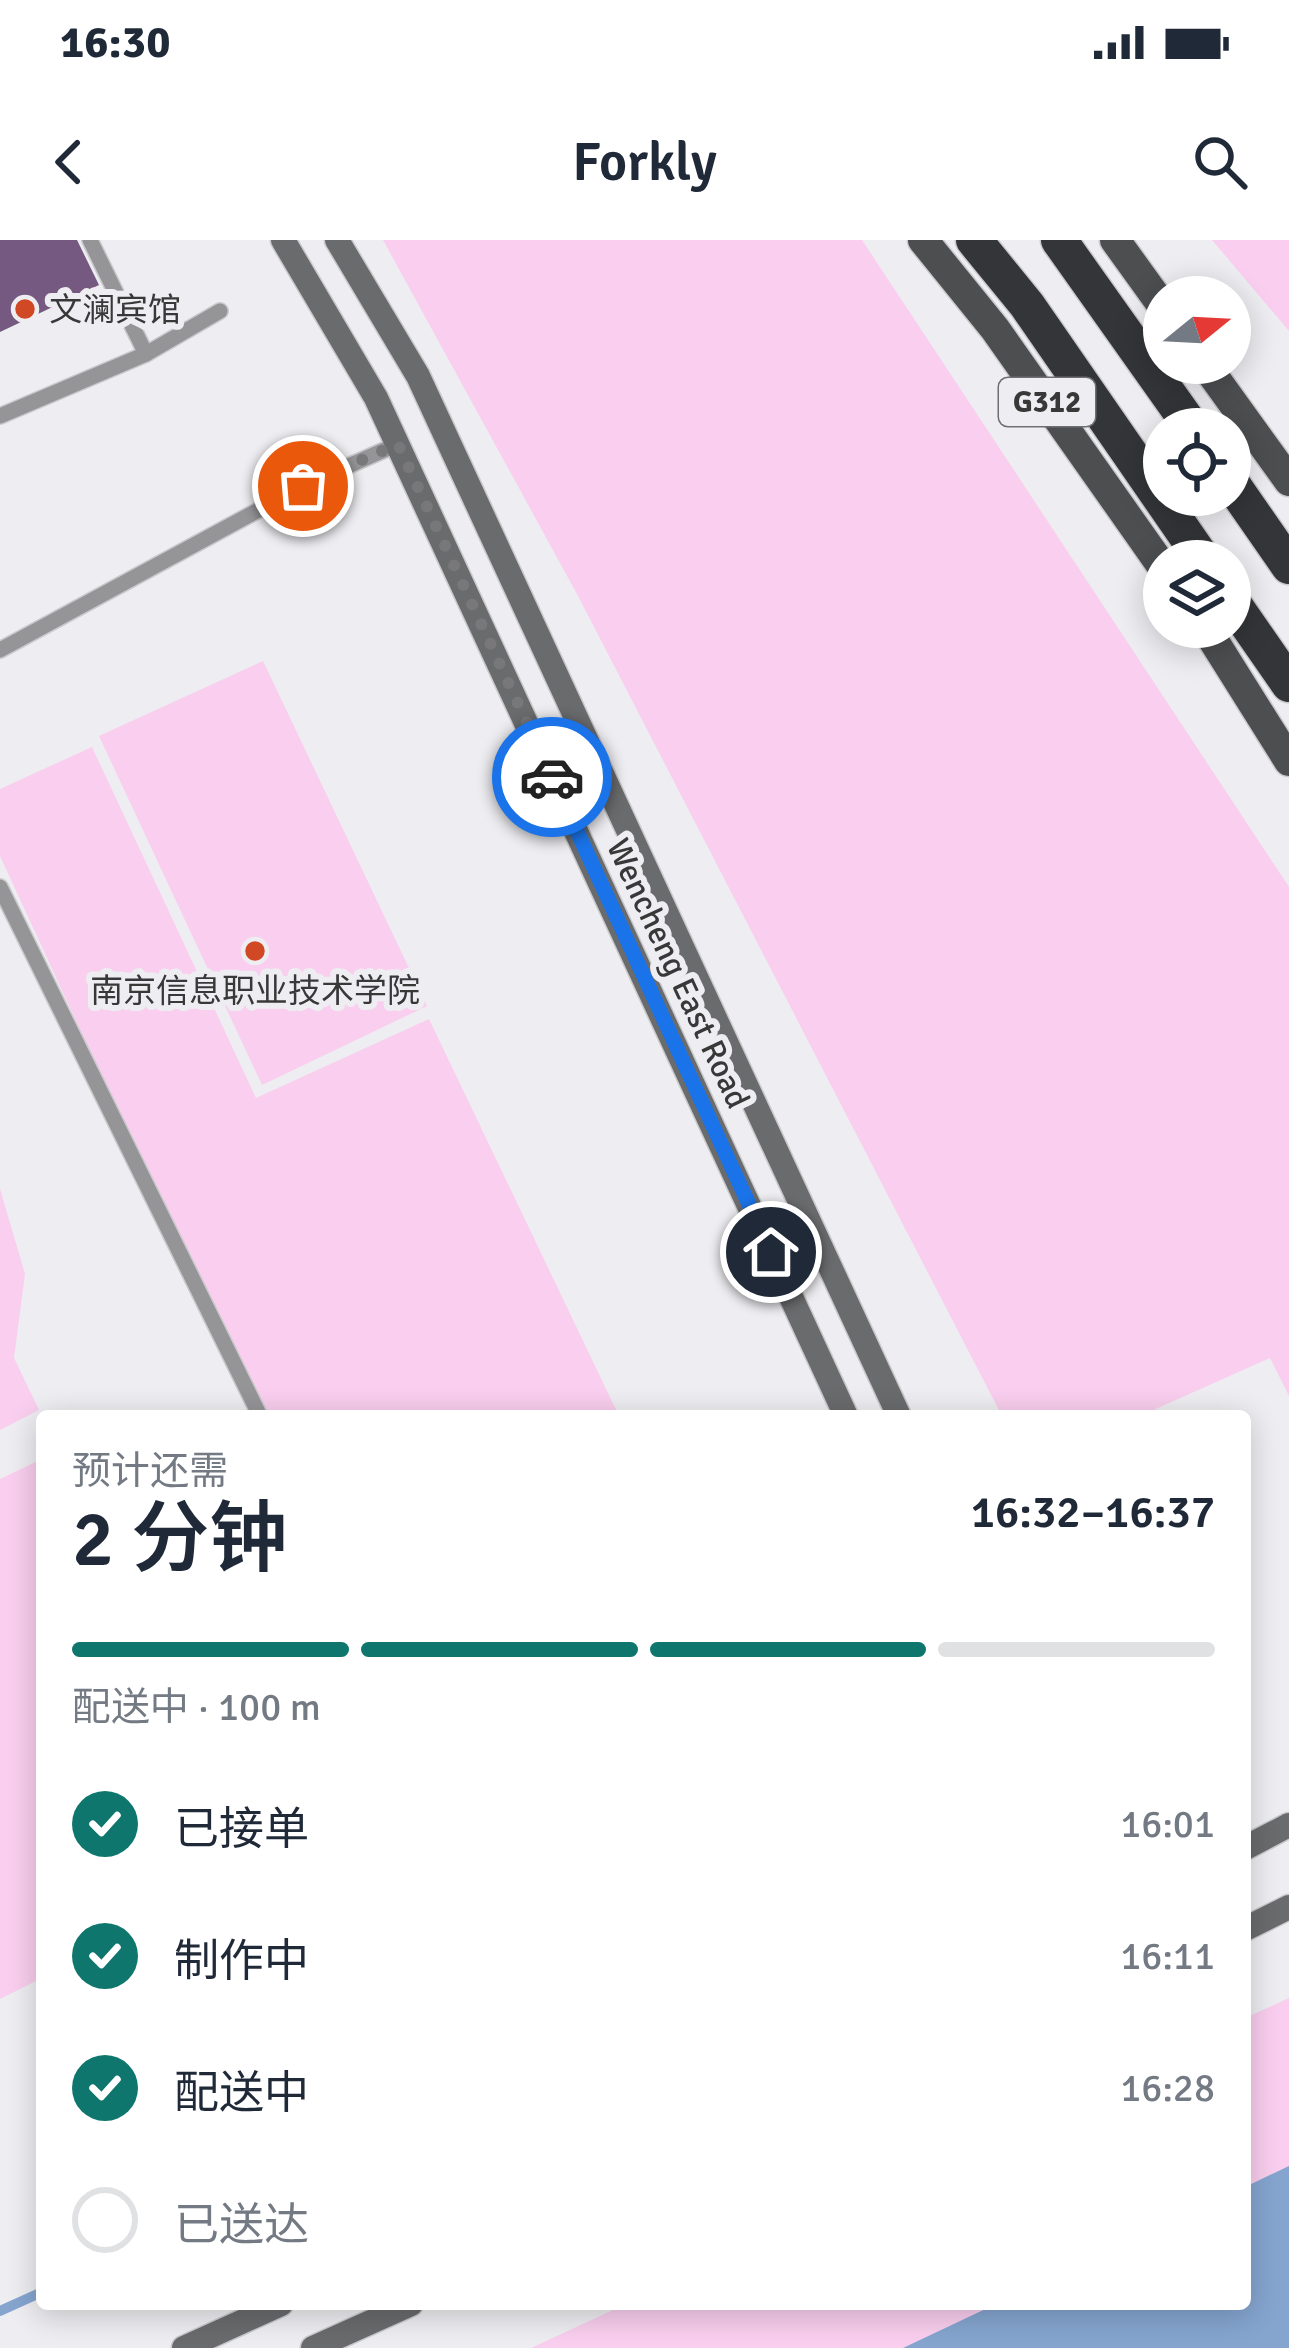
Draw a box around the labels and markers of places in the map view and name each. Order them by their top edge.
place label: 文澜宾馆 [49,290,181,331]
marker: 文澜宾馆 [12,296,38,322]
pin [252,435,354,537]
marker: 南京信息职业技术学院 [242,938,268,964]
place label: 南京信息职业技术学院 [90,971,420,1012]
pin [720,1201,822,1303]

